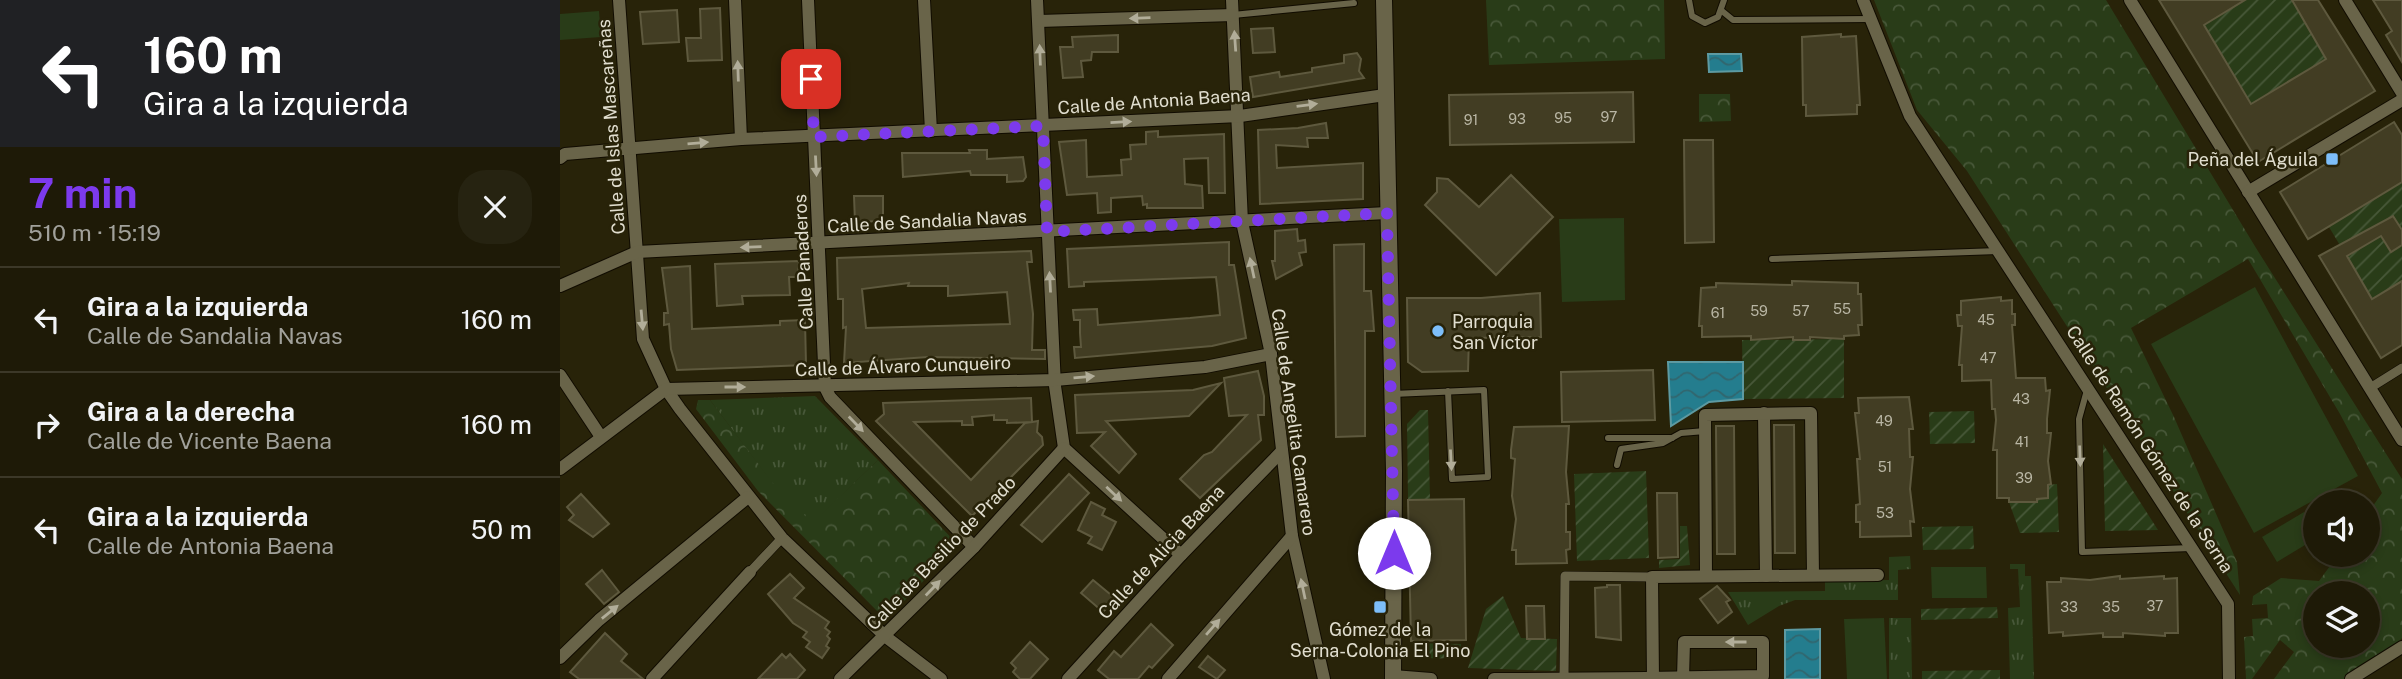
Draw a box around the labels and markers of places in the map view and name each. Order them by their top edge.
pin [781,49,841,109]
place label: Peña del Águila [2187,148,2318,170]
marker: Peña del Águila [2324,151,2340,167]
place label: Parroquia San Víctor [1452,311,1538,353]
marker: Parroquia San Víctor [1430,323,1446,339]
marker: Gómez de la Serna-Colonia El Pino [1372,599,1388,615]
place label: Gómez de la Serna-Colonia El Pino [1290,619,1470,661]

